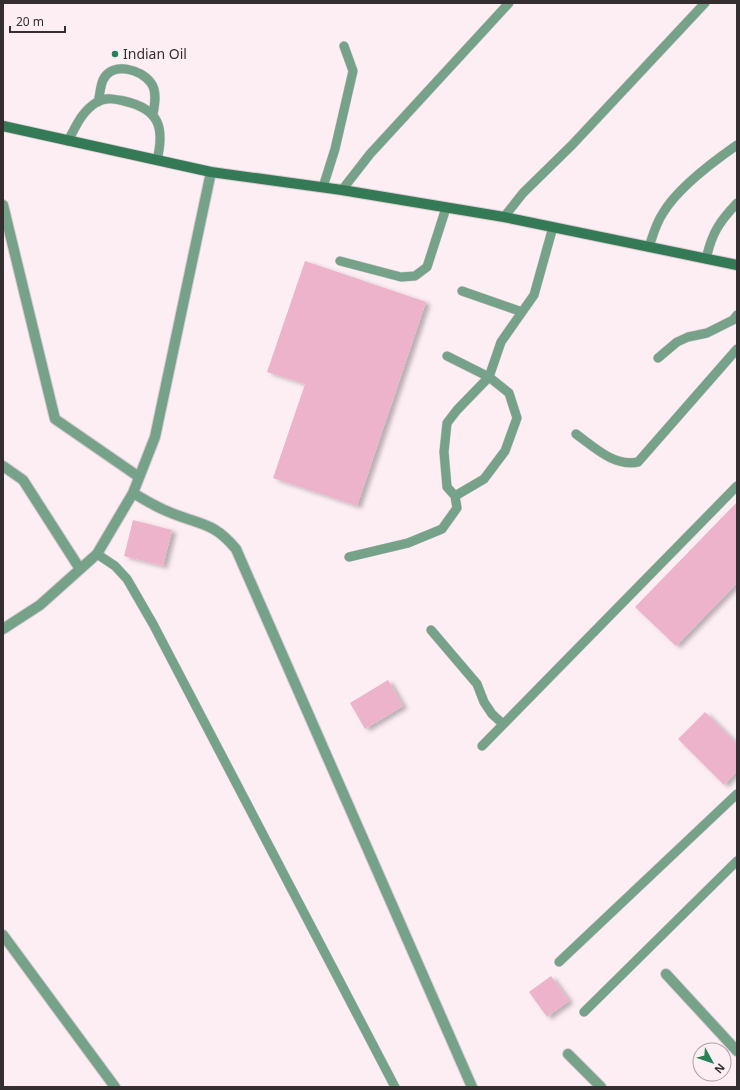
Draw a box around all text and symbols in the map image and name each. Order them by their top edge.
scale bar [10,8,65,34]
text: 20 m [16,13,44,30]
place label: Indian Oil [123,44,187,63]
marker: Indian Oil [110,49,120,59]
north arrow [692,1042,732,1082]
text: N [711,1060,729,1077]

